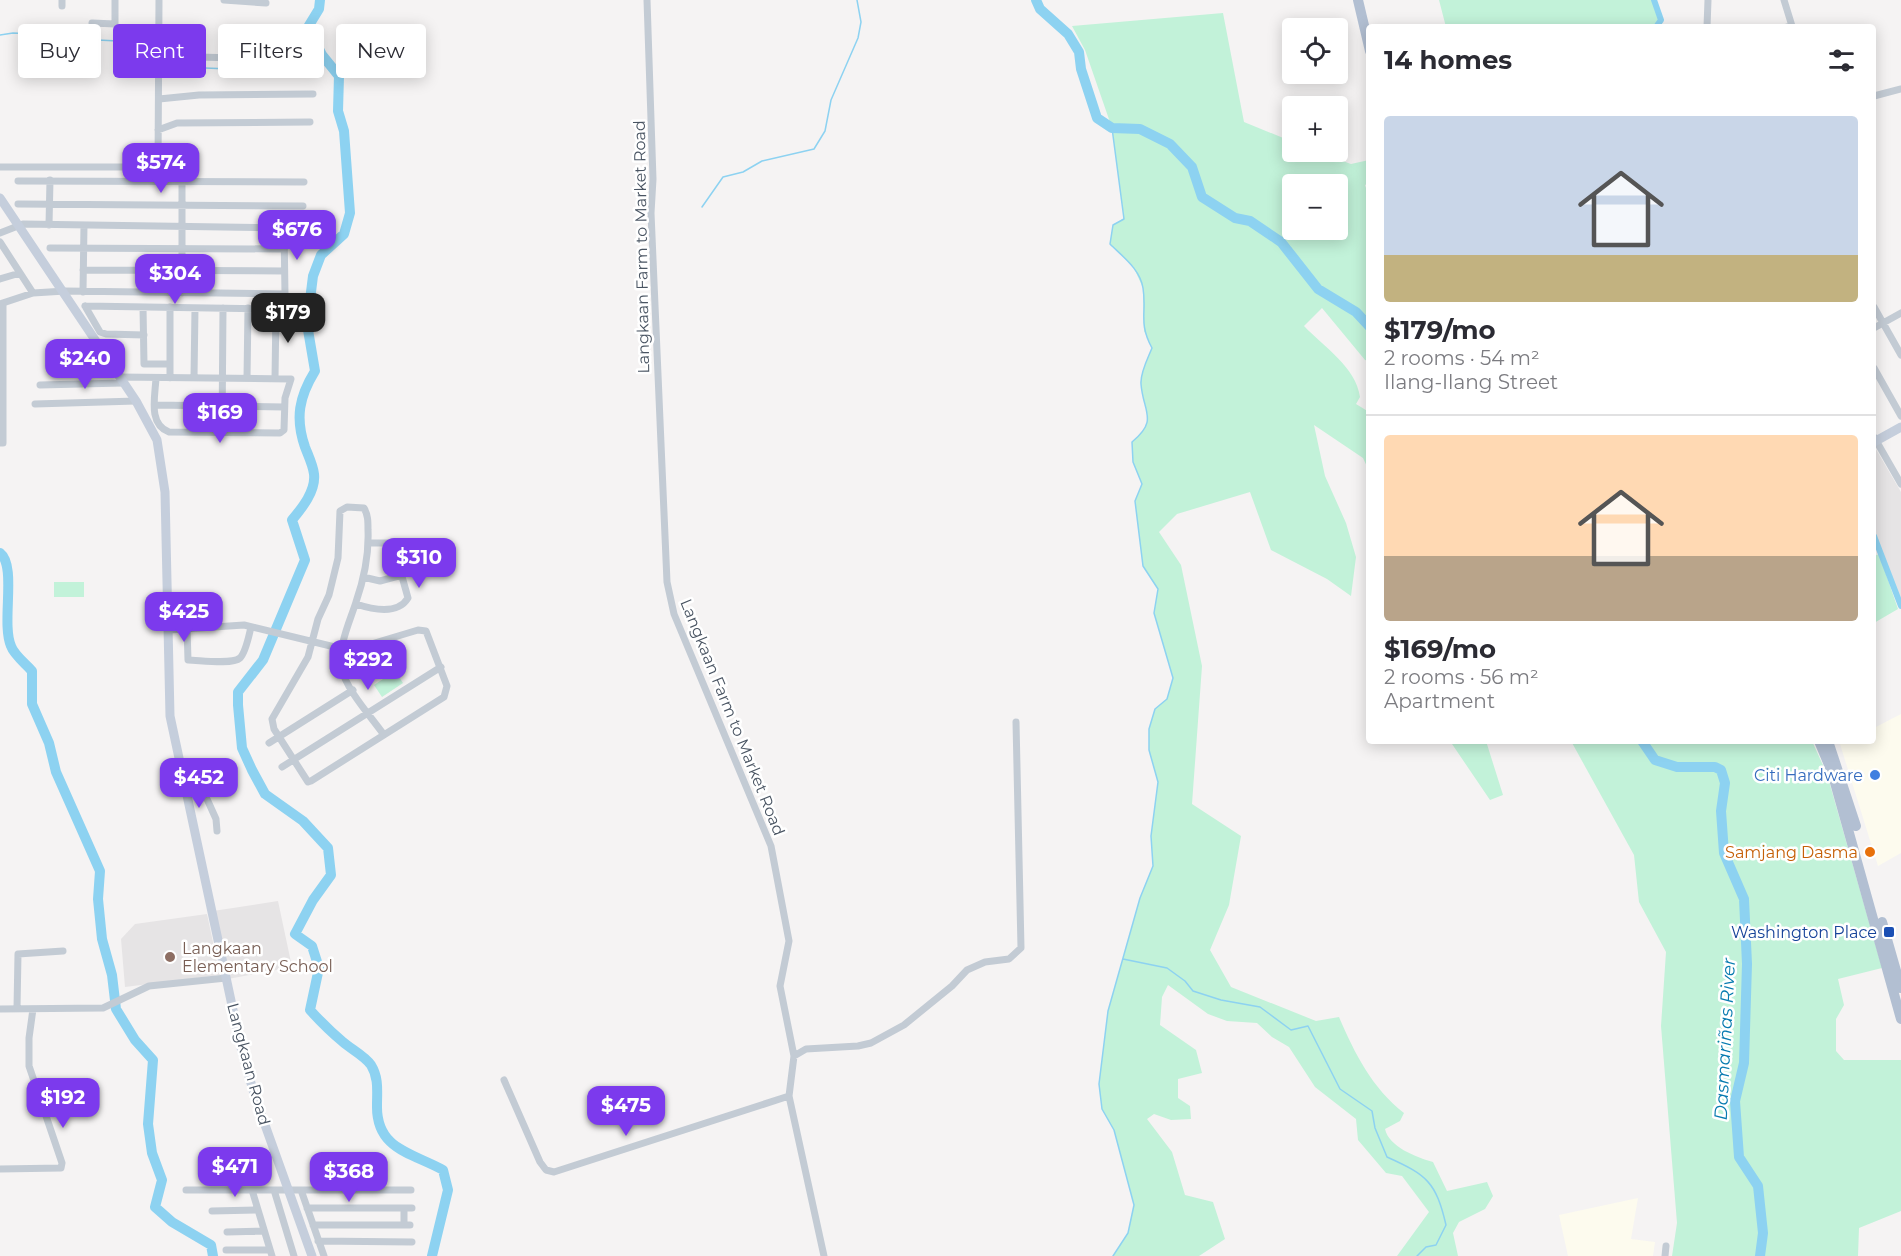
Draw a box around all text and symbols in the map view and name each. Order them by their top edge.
map controls [1282,18,1348,240]
button: locate [1282,18,1348,84]
chip: Buy [18,24,101,78]
chip: Rent [113,24,206,78]
chip: Filters [218,24,324,78]
chip: New [336,24,426,78]
text: 14 homes [1384,44,1512,76]
icon: filters [1825,44,1858,77]
button: + [1282,96,1348,162]
street label: Langkaan Farm to Market Road [630,120,653,374]
pin: $574 [125,143,197,194]
text: $574 [136,150,186,174]
icon: home [1567,155,1675,263]
button: − [1282,174,1348,240]
pin: $676 [261,210,333,261]
text: $676 [272,217,322,241]
pin: $304 [139,254,211,305]
text: $304 [149,261,201,285]
pin: $179 [252,293,324,344]
text: $179 [265,300,311,324]
text: $179/mo [1384,314,1496,346]
pin: $240 [49,339,121,390]
text: $240 [59,346,111,370]
text: 2 rooms · 54 m² [1384,346,1540,370]
text: Ilang-Ilang Street [1384,370,1558,394]
pin: $169 [184,393,256,444]
text: $169 [197,400,243,424]
icon: home [1567,474,1675,582]
pin: $310 [383,538,455,589]
text: $310 [396,545,442,569]
pin: $425 [148,592,220,643]
street label: Langkaan Farm to Market Road [676,596,789,838]
text: $425 [159,599,209,623]
text: $169/mo [1384,633,1496,665]
pin: $292 [332,640,404,691]
text: $292 [343,647,393,671]
text: 2 rooms · 56 m² [1384,665,1539,689]
text: Apartment [1384,689,1495,713]
pin: $452 [163,758,235,809]
text: $452 [174,765,224,789]
place label: Citi Hardware [1754,766,1863,785]
marker: Citi Hardware [1868,768,1882,782]
place label: Samjang Dasma [1725,843,1858,862]
marker: Samjang Dasma [1863,845,1877,859]
place label: Washington Place [1731,923,1877,942]
marker: Washington Place [1882,925,1896,939]
place label: Langkaan Elementary School [182,939,333,976]
marker: Langkaan Elementary School [163,950,177,964]
water label: Dasmariñas River [1710,957,1740,1121]
street label: Langkaan Road [223,1001,274,1127]
pin: $192 [27,1078,99,1129]
text: $192 [41,1085,85,1109]
pin: $475 [590,1086,662,1137]
text: $475 [601,1093,651,1117]
pin: $471 [199,1147,271,1198]
pin: $368 [313,1152,385,1203]
text: $471 [212,1154,258,1178]
text: $368 [324,1159,374,1183]

